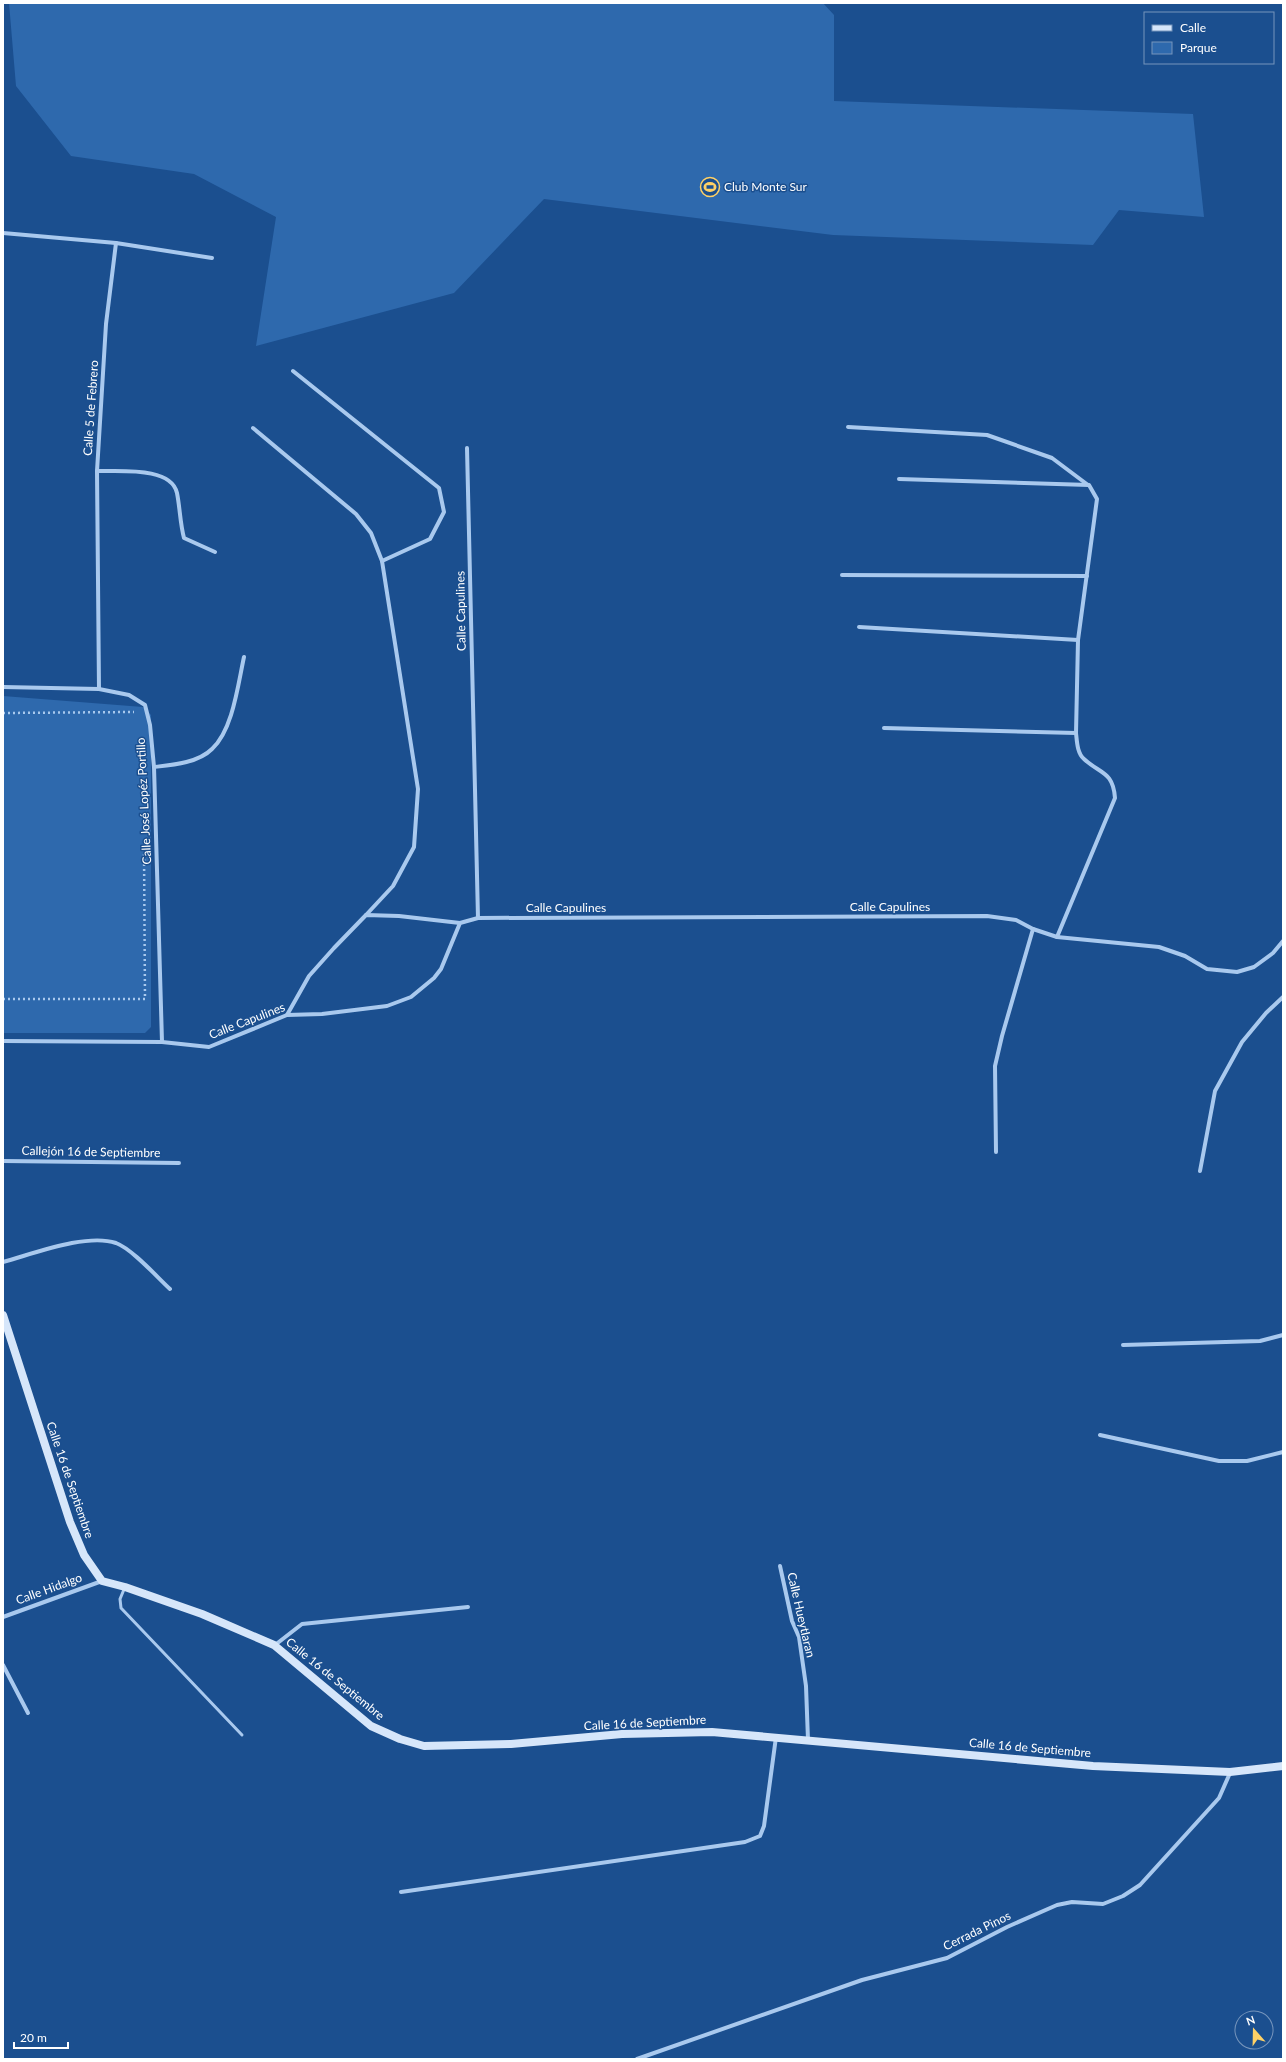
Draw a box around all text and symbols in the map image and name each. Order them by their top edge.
legend [1144,12,1274,64]
text: Calle [1180,20,1206,35]
text: Parque [1180,40,1217,55]
sports icon: Club Monte Sur [699,176,721,198]
place label: Club Monte Sur [724,179,807,194]
street label: Calle 5 de Febrero [80,359,101,456]
street label: Calle Capulines [452,571,469,651]
street label: Calle José Lopéz Portillo [133,737,154,865]
street label: Calle Capulines [850,899,930,914]
street label: Calle Capulines [526,900,606,915]
street label: Calle Capulines [207,999,287,1042]
street label: Callejón 16 de Septiembre [21,1143,161,1160]
street label: Calle 16 de Septiembre [43,1420,97,1540]
street label: Calle Hidalgo [14,1570,84,1607]
street label: Calle Hueytlaran [784,1571,819,1659]
street label: Calle 16 de Septiembre [283,1634,388,1723]
street label: Calle 16 de Septiembre [583,1712,706,1733]
street label: Calle 16 de Septiembre [968,1735,1092,1760]
street label: Cerrada Pinos [941,1908,1013,1953]
north arrow [1234,2010,1274,2050]
text: N [1244,2013,1257,2028]
scale bar [14,2024,68,2050]
text: 20 m [20,2030,47,2045]

